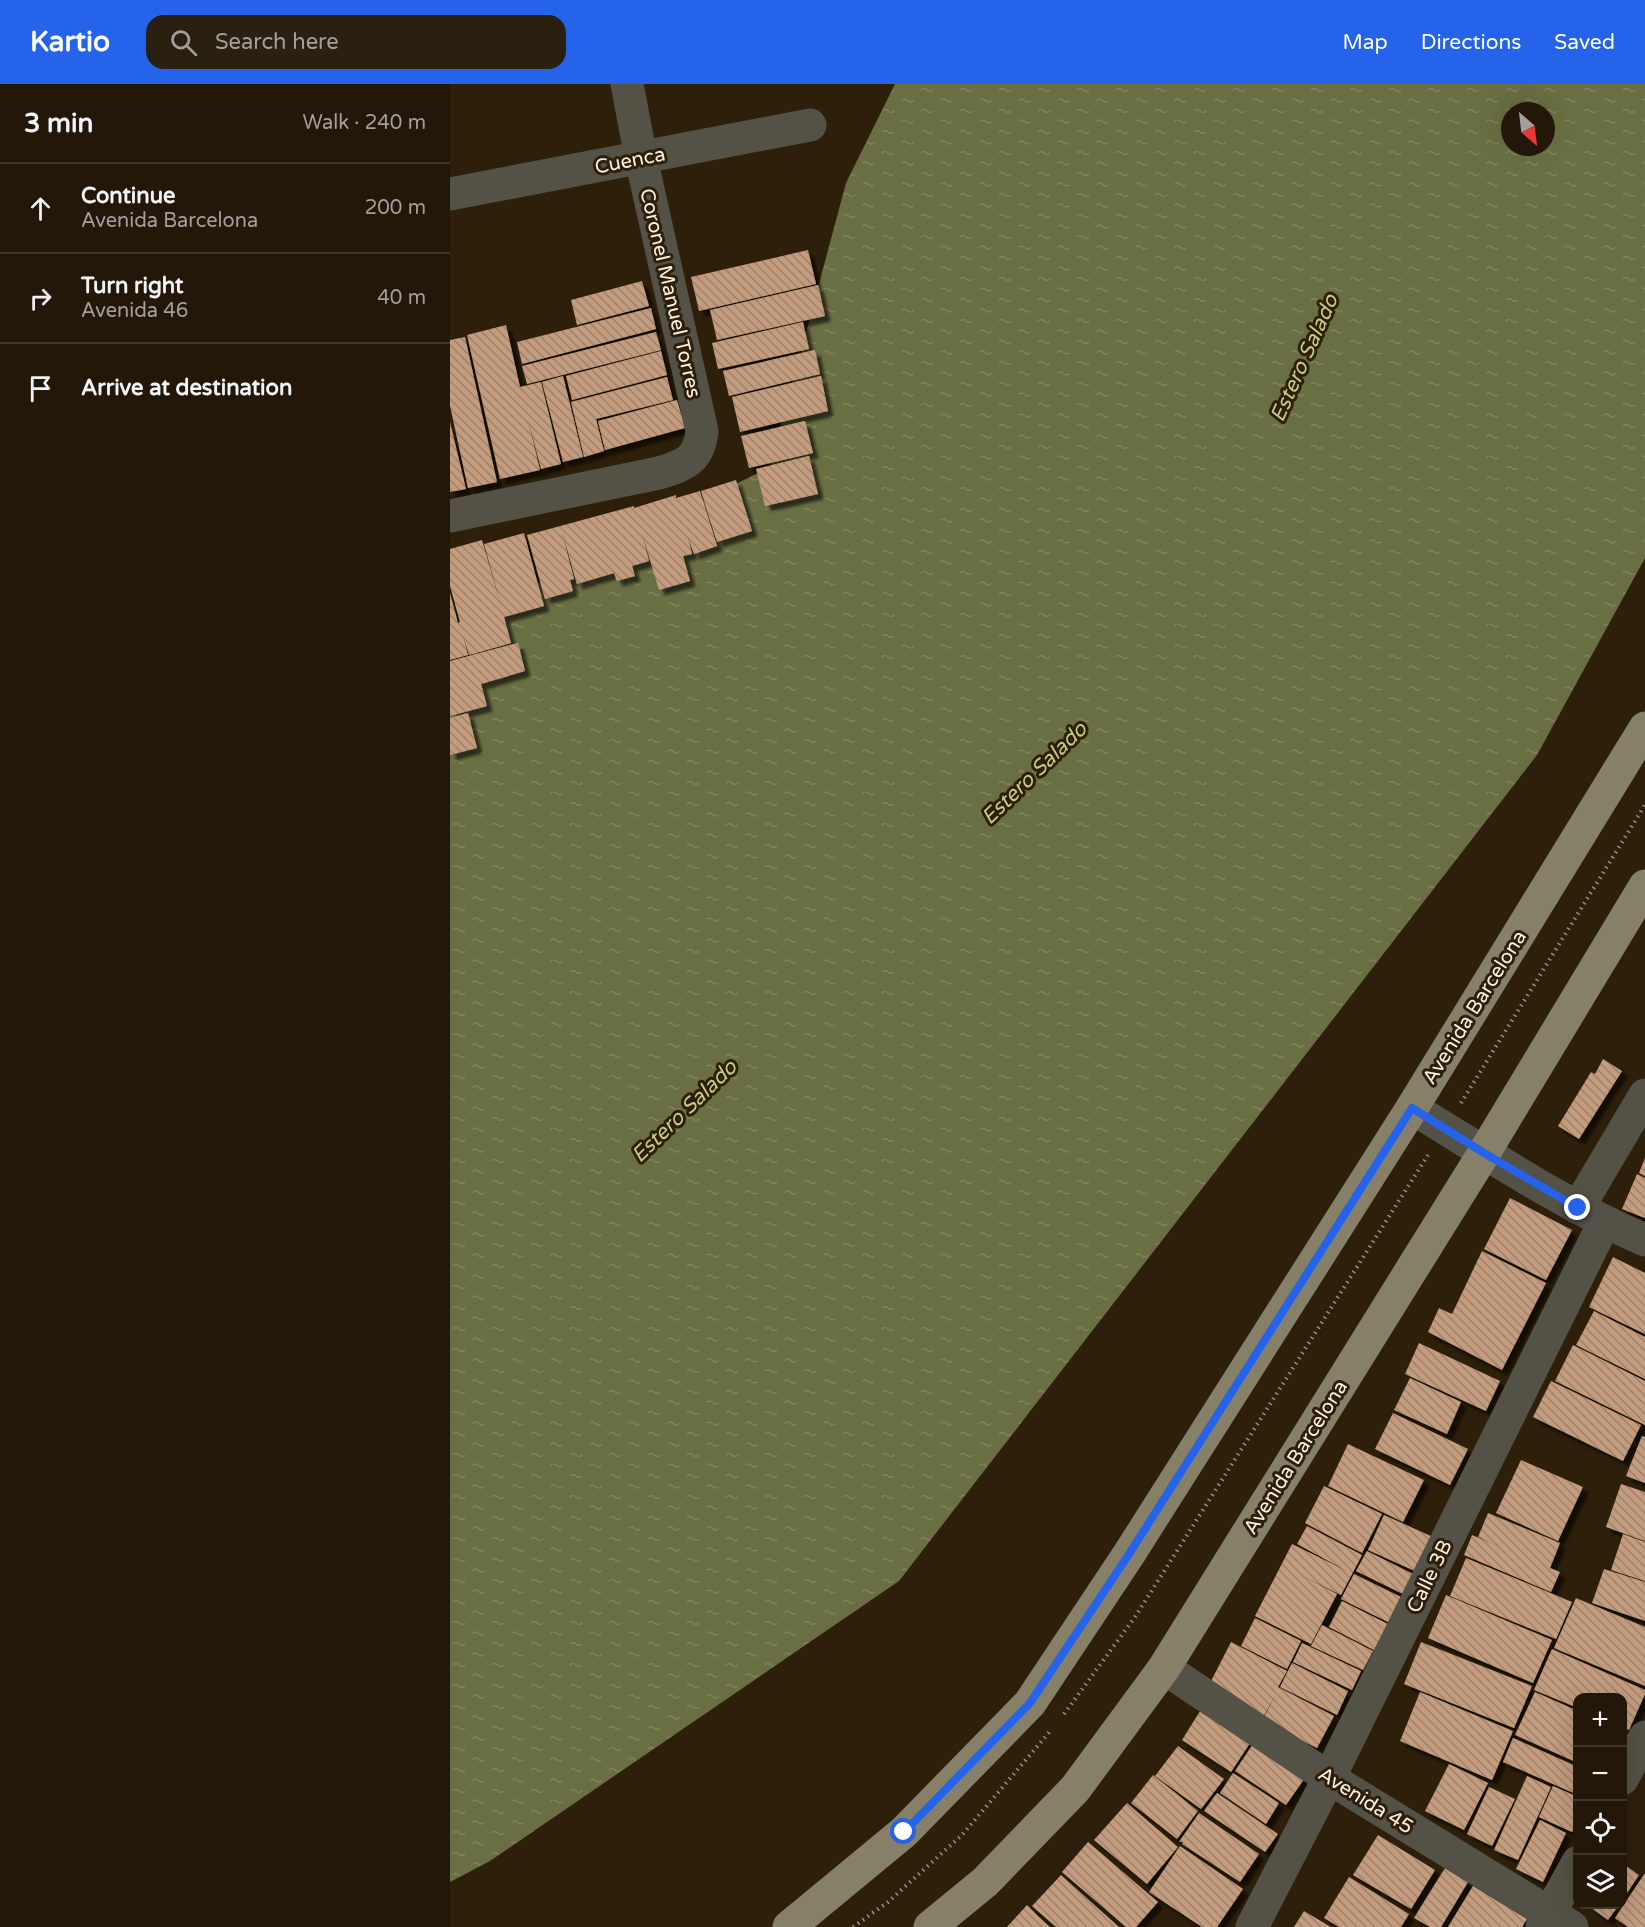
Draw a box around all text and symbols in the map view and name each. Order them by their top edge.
search box [146,15,566,69]
text: Kartio [30,25,110,59]
icon: search [167,26,200,59]
text: Search here [215,29,339,55]
text: Map [1342,30,1388,55]
text: Directions [1421,30,1521,55]
text: Saved [1554,30,1615,55]
north arrow [1501,102,1555,156]
text: 3 min [24,108,93,139]
text: Walk · 240 m [303,111,426,135]
street label: Cuenca [593,142,667,180]
text: Continue [81,183,176,209]
street label: Coronel Manuel Torres [634,186,706,400]
icon: ahead [24,192,57,225]
text: 200 m [365,196,426,220]
text: Avenida Barcelona [81,209,258,233]
text: Turn right [81,273,183,299]
icon: right [24,282,57,315]
text: 40 m [377,286,426,310]
water label: Estero Salado [1265,290,1344,426]
text: Avenida 46 [81,299,188,323]
icon: arrive [24,372,57,405]
text: Arrive at destination [81,375,292,401]
water label: Estero Salado [976,716,1093,830]
street label: Avenida Barcelona [1418,926,1532,1089]
water label: Estero Salado [626,1054,743,1168]
route end [1564,1194,1590,1220]
street label: Avenida Barcelona [1239,1376,1353,1539]
street label: Calle 3B [1402,1536,1458,1617]
map controls [1573,1693,1627,1909]
button: + [1573,1693,1627,1747]
button: − [1573,1747,1627,1801]
street label: Avenida 45 [1314,1762,1417,1839]
button: locate [1573,1801,1627,1855]
route start [890,1818,916,1844]
button: layers [1573,1855,1627,1909]

